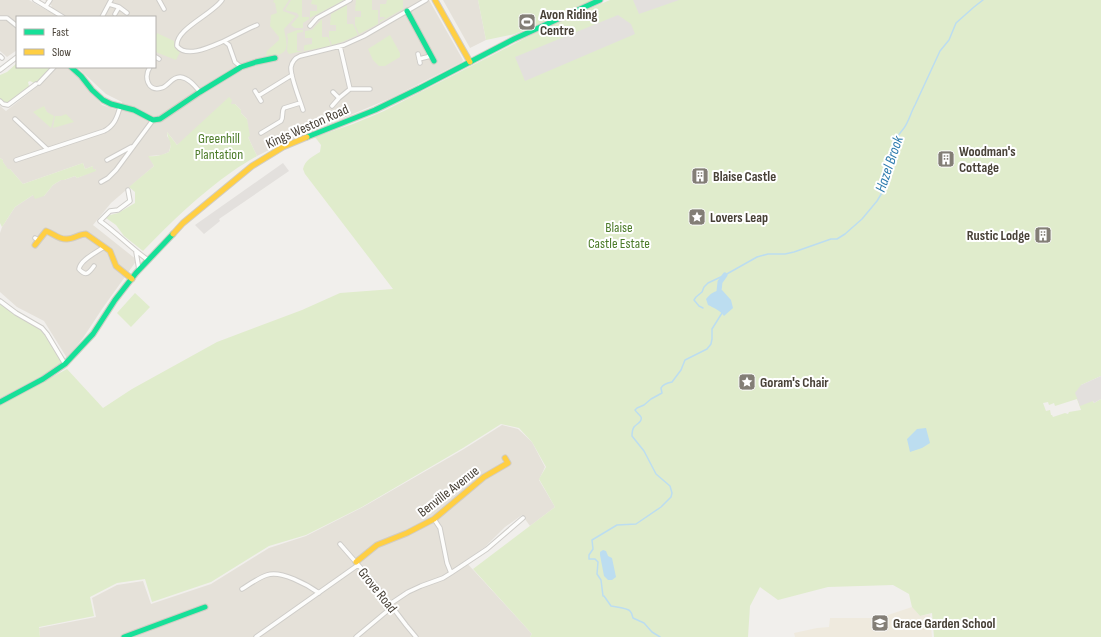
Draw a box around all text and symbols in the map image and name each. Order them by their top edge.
place label: Avon Riding Centre [539,6,598,39]
sports icon: Avon Riding Centre [517,12,537,32]
legend [16,16,156,68]
text: Fast [52,25,69,40]
text: Slow [52,45,71,60]
street label: Kings Weston Road [263,101,351,152]
park label: Greenhill Plantation [195,130,243,163]
water label: Hazel Brook [871,133,908,195]
place label: Woodman's Cottage [959,143,1016,176]
building icon: Woodman's Cottage [936,149,956,169]
building icon: Blaise Castle [690,166,710,186]
place label: Blaise Castle [713,168,776,185]
place icon: Lovers Leap [687,207,707,227]
place label: Lovers Leap [710,209,768,226]
park label: Blaise Castle Estate [588,219,650,252]
building icon: Rustic Lodge [1033,225,1053,245]
place label: Rustic Lodge [967,227,1030,244]
place icon: Goram's Chair [737,372,757,392]
place label: Goram's Chair [760,374,829,391]
street label: Benville Avenue [414,462,482,521]
street label: Grove Road [354,564,401,616]
school or university icon: Grace Garden School [870,613,890,633]
place label: Grace Garden School [893,615,996,632]

